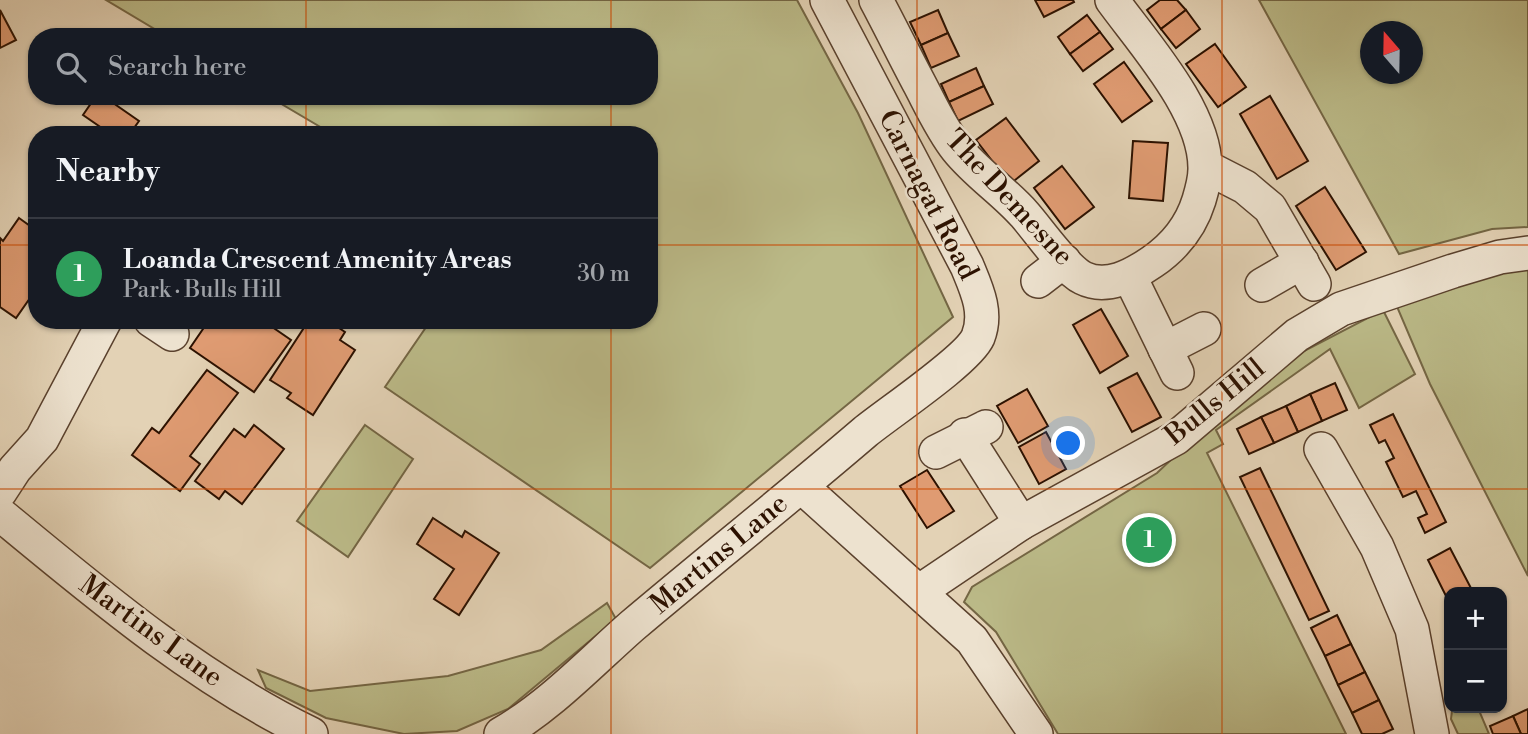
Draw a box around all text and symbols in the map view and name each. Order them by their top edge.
north arrow [1360,21,1423,84]
search box [28,28,658,105]
icon: search [52,48,90,86]
text: Search here [108,51,247,83]
street label: Carnagat Road [870,104,986,286]
street label: The Demesne [937,123,1081,273]
text: Nearby [56,153,160,191]
text: Loanda Crescent Amenity Areas [123,244,512,276]
text: 1 [73,260,85,288]
text: 30 m [577,260,630,288]
text: Park · Bulls Hill [123,276,281,304]
street label: Bulls Hill [1157,351,1272,454]
your location [1051,426,1085,460]
street label: Martins Lane [643,486,795,622]
pin: 1 [1126,514,1172,566]
street label: Martins Lane [72,567,230,695]
map controls [1444,587,1507,713]
button: + [1444,587,1507,650]
button: − [1444,650,1507,713]

